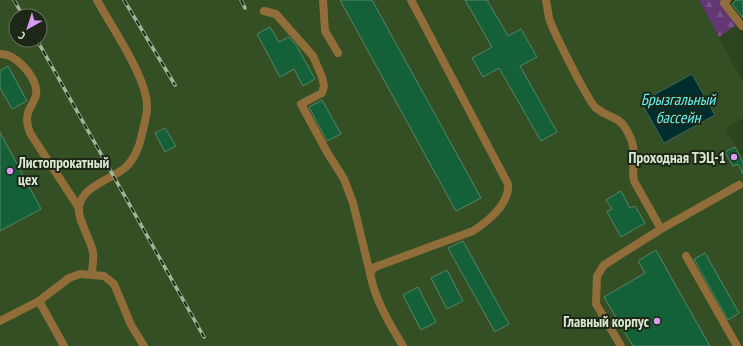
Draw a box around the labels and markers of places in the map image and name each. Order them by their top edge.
place label: Проходная ТЭЦ-1 [629,148,726,167]
marker: Проходная ТЭЦ-1 [729,152,739,162]
place label: Листопрокатный цех [17,153,110,189]
marker: Листопрокатный цех [5,166,15,176]
place label: Главный корпус [563,312,650,331]
marker: Главный корпус [652,316,662,326]

